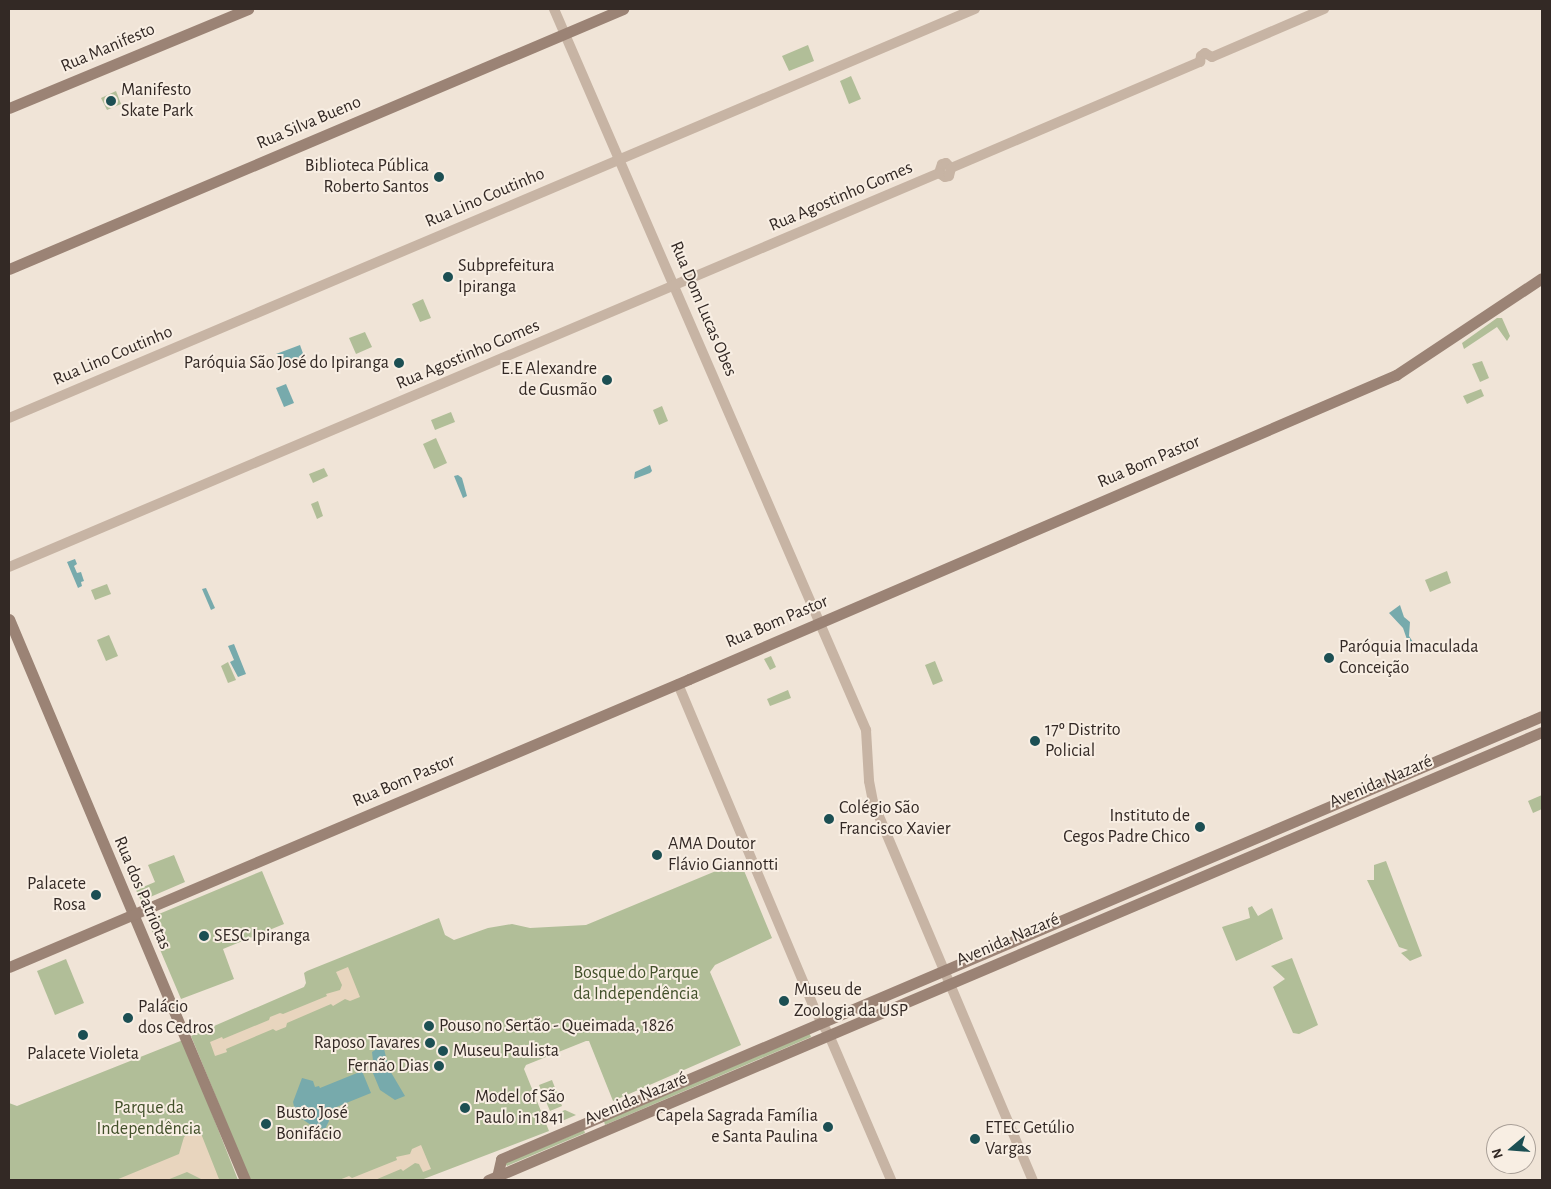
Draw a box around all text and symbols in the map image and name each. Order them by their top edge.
street label: Rua Manifesto [58,18,158,78]
place label: Manifesto Skate Park [121,80,193,122]
street label: Rua Silva Bueno [254,91,364,155]
marker: Manifesto Skate Park [105,95,117,107]
place label: Biblioteca Pública Roberto Santos [305,156,429,198]
street label: Rua Agostinho Gomes [766,157,916,237]
street label: Rua Lino Coutinho [422,163,548,233]
marker: Biblioteca Pública Roberto Santos [433,171,445,183]
street label: Rua Dom Lucas Obes [665,238,741,380]
place label: Subprefeitura Ipiranga [458,256,554,298]
marker: Subprefeitura Ipiranga [442,271,454,283]
street label: Rua Agostinho Gomes [393,315,543,395]
street label: Rua Lino Coutinho [50,321,176,391]
place label: Paróquia São José do Ipiranga [184,352,389,374]
marker: Paróquia São José do Ipiranga [393,357,405,369]
place label: E.E Alexandre de Gusmão [501,359,597,402]
marker: E.E Alexandre de Gusmão [601,374,613,386]
street label: Rua Bom Pastor [1094,431,1204,493]
street label: Rua Bom Pastor [722,591,832,653]
place label: Paróquia Imaculada Conceição [1339,637,1478,680]
marker: Paróquia Imaculada Conceição [1323,652,1335,664]
place label: 17º Distrito Policial [1045,720,1121,762]
marker: 17º Distrito Policial [1029,735,1041,747]
street label: Rua Bom Pastor [349,750,459,812]
street label: Avenida Nazaré [1326,751,1436,813]
place label: Colégio São Francisco Xavier [839,798,951,841]
place label: Instituto de Cegos Padre Chico [1063,806,1190,849]
marker: Colégio São Francisco Xavier [823,813,835,825]
marker: Instituto de Cegos Padre Chico [1194,821,1206,833]
street label: Rua dos Patriotas [109,833,175,953]
place label: AMA Doutor Flávio Giannotti [668,834,778,876]
marker: AMA Doutor Flávio Giannotti [650,848,664,862]
place label: Palacete Rosa [27,874,86,916]
marker: Palacete Rosa [90,889,102,901]
street label: Avenida Nazaré [953,909,1063,971]
place label: SESC Ipiranga [214,925,310,947]
marker: SESC Ipiranga [198,930,210,942]
park label: Bosque do Parque da Independência [573,963,699,1006]
place label: Museu de Zoologia da USP [794,980,908,1022]
marker: Museu de Zoologia da USP [778,995,790,1007]
place label: Palácio dos Cedros [138,997,214,1040]
marker: Palácio dos Cedros [122,1012,134,1024]
place label: Pouso no Sertão - Queimada, 1826 [439,1015,674,1037]
marker: Pouso no Sertão - Queimada, 1826 [423,1020,435,1032]
marker: Palacete Violeta [77,1029,89,1041]
place label: Raposo Tavares [314,1032,420,1054]
marker: Raposo Tavares [424,1037,436,1049]
place label: Museu Paulista [453,1040,559,1062]
place label: Palacete Violeta [27,1043,139,1065]
marker: Museu Paulista [437,1045,449,1057]
place label: Fernão Dias [347,1055,429,1077]
marker: Fernão Dias [433,1060,445,1072]
street label: Avenida Nazaré [581,1068,691,1130]
place label: Model of São Paulo in 1841 [475,1087,565,1130]
park label: Parque da Independência [97,1098,201,1140]
marker: Model of São Paulo in 1841 [459,1102,471,1114]
place label: Busto José Bonifácio [276,1103,348,1146]
place label: Capela Sagrada Família e Santa Paulina [656,1106,818,1148]
marker: Busto José Bonifácio [260,1118,272,1130]
place label: ETEC Getúlio Vargas [985,1118,1075,1160]
marker: Capela Sagrada Família e Santa Paulina [822,1121,834,1133]
north arrow [1486,1124,1536,1174]
marker: ETEC Getúlio Vargas [969,1133,981,1145]
text: N [1490,1147,1506,1160]

